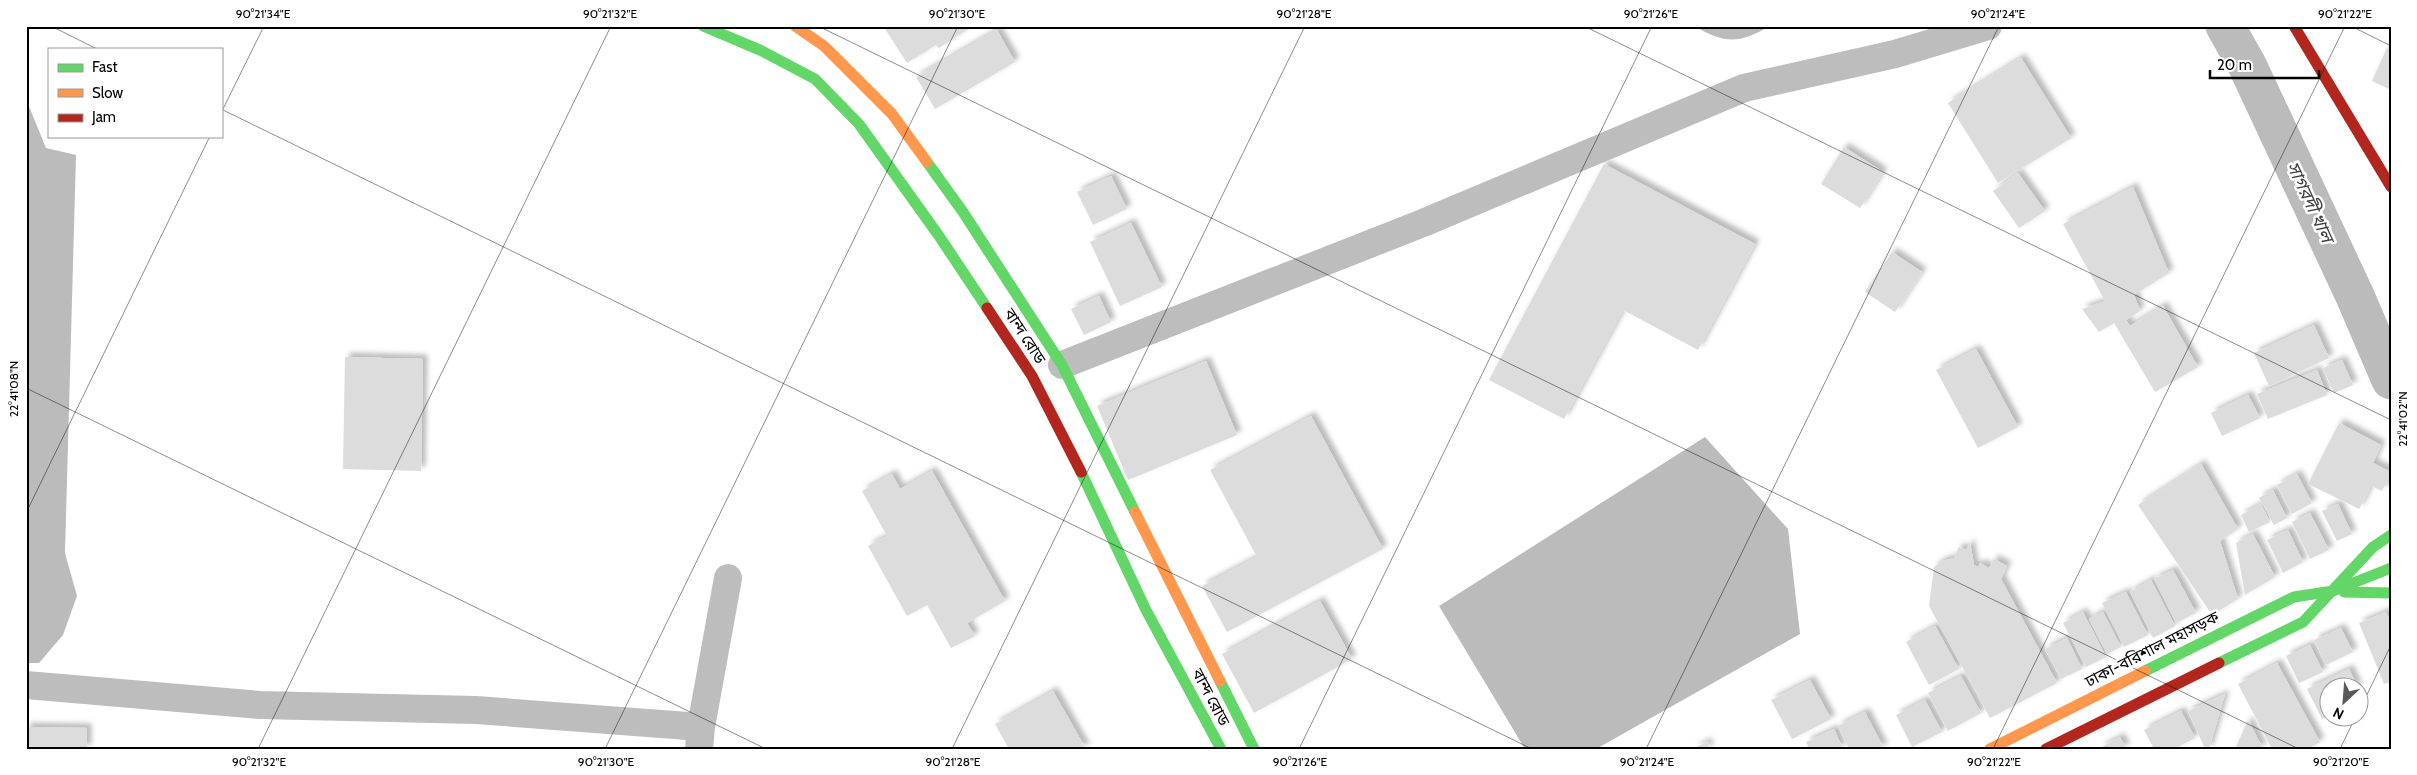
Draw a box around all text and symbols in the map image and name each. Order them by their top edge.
text: 90°21'34"E [236,6,291,21]
text: 90°21'32"E [583,6,637,21]
text: 90°21'30"E [929,6,986,21]
text: 90°21'28"E [1276,6,1332,21]
text: 90°21'26"E [1624,6,1679,21]
text: 90°21'24"E [1971,6,2026,21]
text: 90°21'22"E [2318,6,2372,21]
legend [48,48,222,138]
scale bar [2210,48,2318,80]
text: 20 m [2217,56,2252,74]
text: Fast [92,58,117,76]
text: Slow [92,84,123,102]
text: Jam [91,108,116,126]
water label: সাগরদী খাল [2282,158,2340,249]
street label: বান্দ রোড [1000,304,1050,368]
text: 22°41'08"N [6,361,21,417]
text: 22°41'02"N [2395,391,2410,447]
street label: ঢাকা-বরিশাল মহাসড়ক [2081,607,2223,691]
street label: বান্দ রোড [1188,664,1234,729]
north arrow [2320,678,2370,728]
text: N [2330,703,2347,724]
text: 90°21'32"E [232,754,286,769]
text: 90°21'30"E [578,754,635,769]
text: 90°21'28"E [925,754,981,769]
text: 90°21'26"E [1273,754,1328,769]
text: 90°21'24"E [1620,754,1675,769]
text: 90°21'22"E [1967,754,2021,769]
text: 90°21'20"E [2313,754,2369,769]

